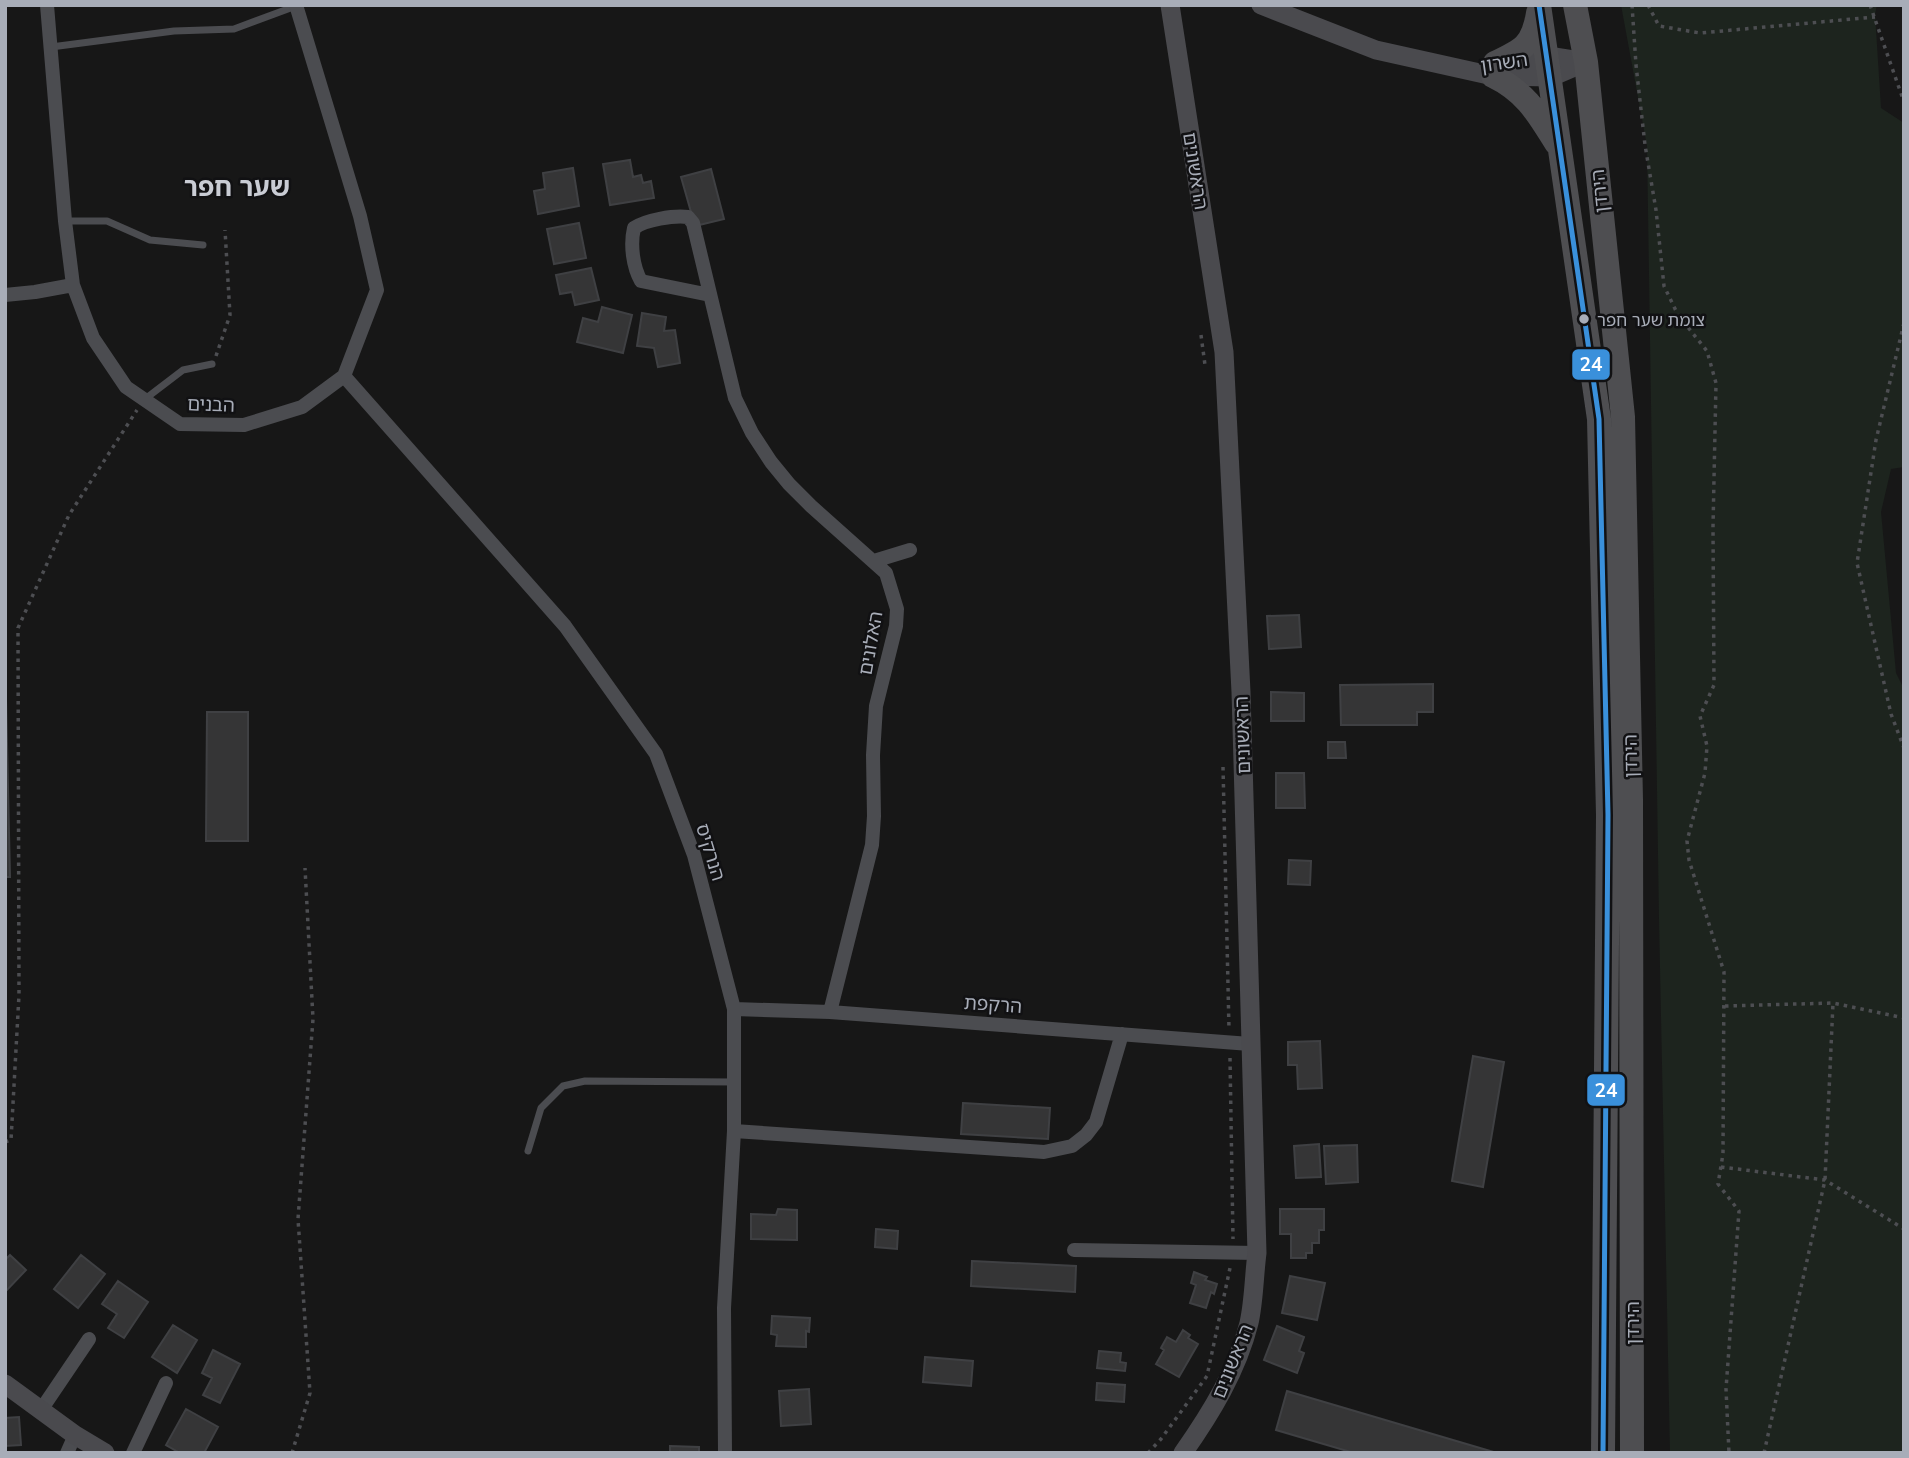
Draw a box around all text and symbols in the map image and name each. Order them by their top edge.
street label: השרון [1479,47,1529,77]
street label: הראשונים [1178,131,1214,211]
street label: הירדן [1585,168,1613,214]
district label: שער חפר [184,170,290,203]
place label: צומת שער חפר [1597,309,1705,330]
marker: צומת שער חפר [1577,312,1591,326]
line badge: 24 [1571,348,1611,381]
text: 24 [1580,352,1603,376]
street label: הבנים [187,391,235,417]
street label: האלונים [853,609,887,677]
street label: הראשונים [1229,696,1255,774]
street label: הירדן [1618,734,1642,778]
street label: הנרקיס [691,820,731,884]
street label: הרקפת [963,990,1023,1018]
line badge: 24 [1586,1073,1626,1107]
text: 24 [1595,1078,1618,1102]
street label: הירדן [1620,1301,1644,1345]
street label: הראשונים [1206,1320,1258,1402]

